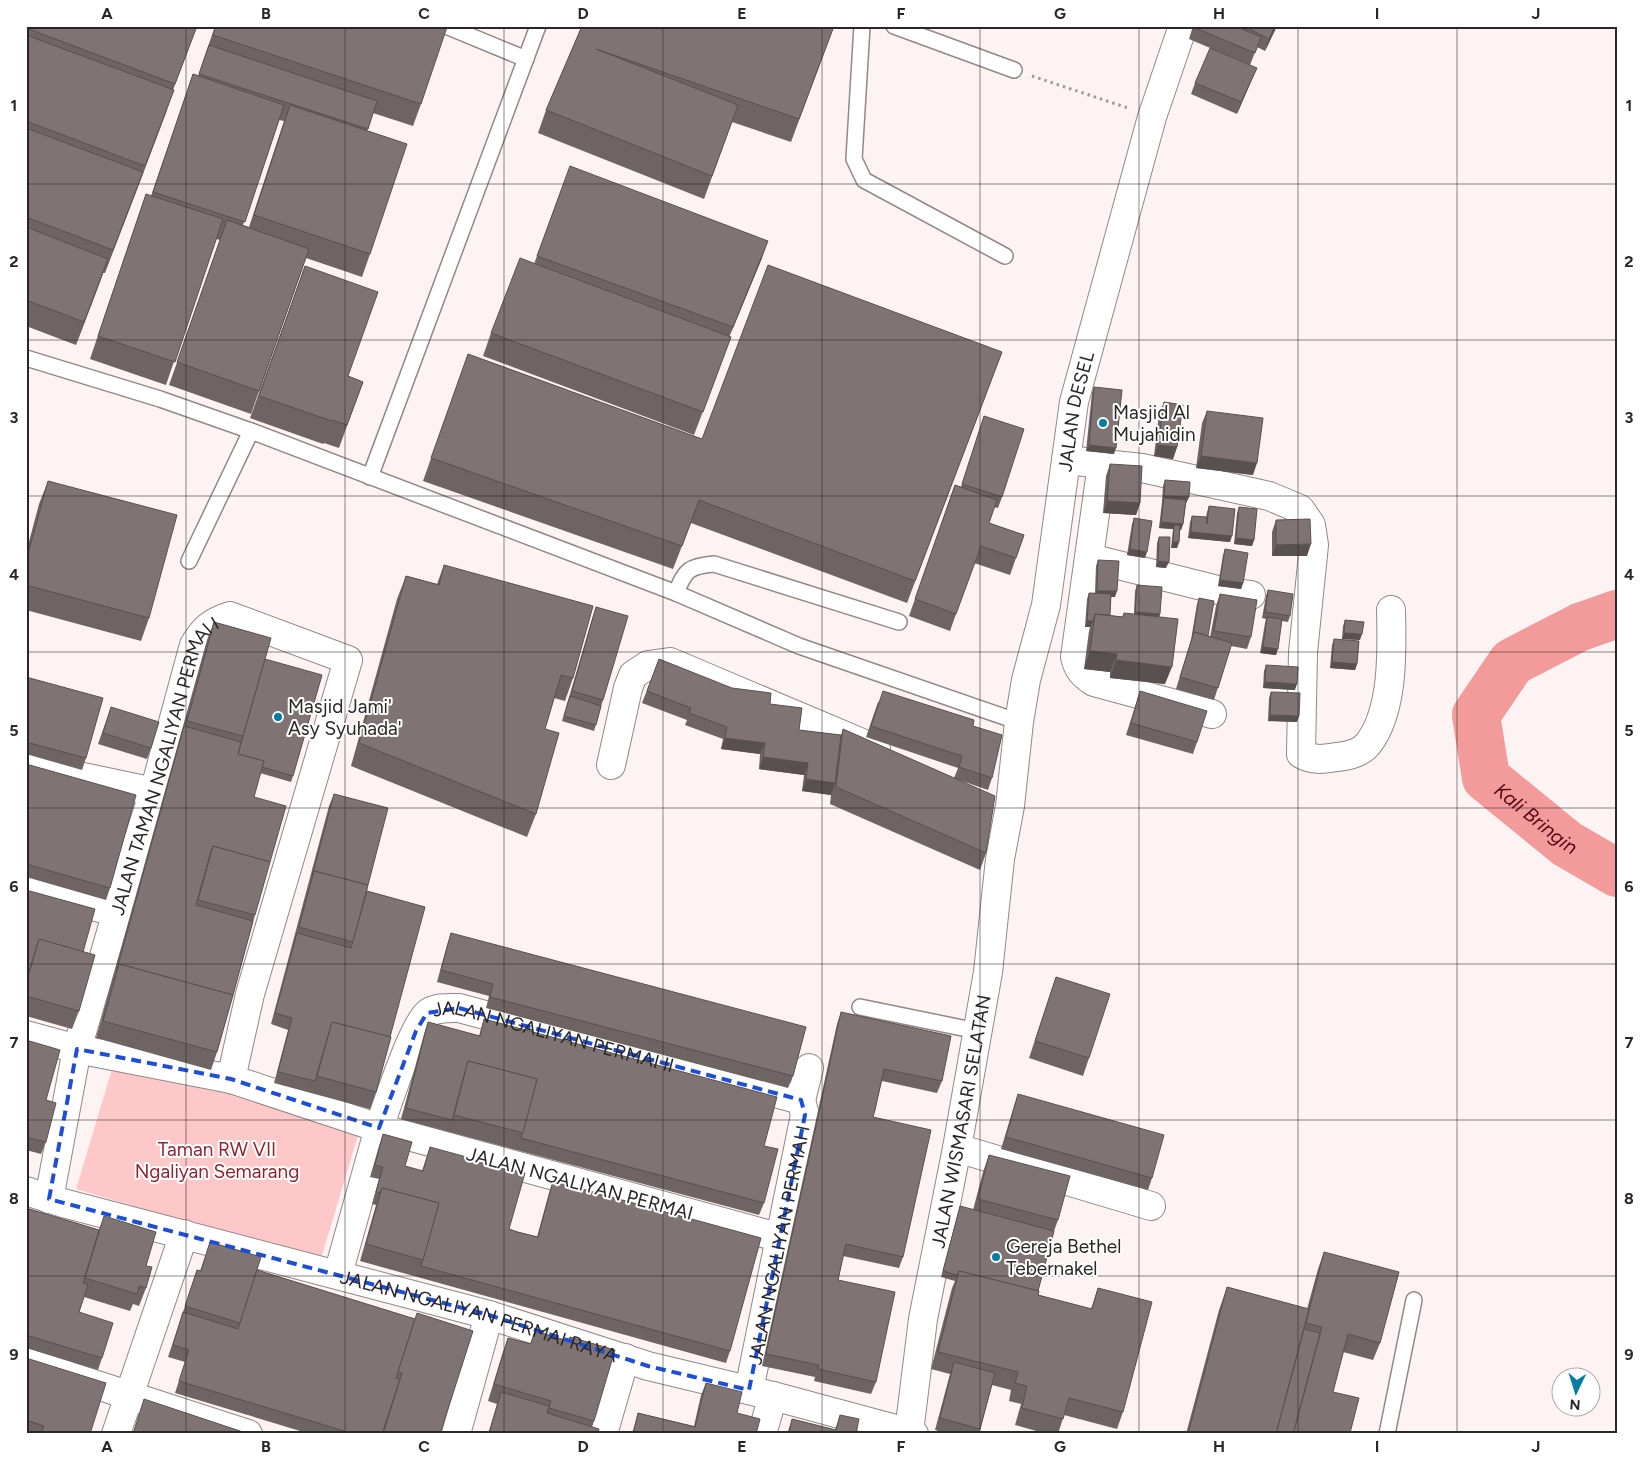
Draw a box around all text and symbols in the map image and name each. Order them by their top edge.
text: A [101,4,113,23]
text: B [261,4,271,23]
text: C [418,4,430,23]
text: D [577,4,589,23]
text: E [737,4,747,23]
text: F [897,4,906,23]
text: G [1054,4,1066,23]
text: H [1213,4,1225,23]
text: I [1375,4,1379,23]
text: J [1532,4,1540,23]
text: 1 [11,96,17,115]
text: 1 [1626,96,1632,115]
text: 2 [9,252,19,271]
text: 2 [1624,252,1634,271]
street label: JALAN DESEL [1054,349,1099,473]
place label: Masjid Al Mujahidin [1113,401,1196,446]
text: 3 [10,408,19,427]
text: 3 [1625,408,1634,427]
marker: Masjid Al Mujahidin [1097,417,1109,429]
text: 4 [9,565,19,584]
text: 4 [1624,565,1634,584]
street label: JALAN TAMAN NGALIYAN PERMAI I [106,612,223,918]
place label: Masjid Jami' Asy Syuhada' [288,695,402,740]
marker: Masjid Jami' Asy Syuhada' [272,711,284,723]
text: 5 [9,721,19,740]
text: 5 [1624,721,1634,740]
water label: Kali Bringin [1489,778,1582,859]
text: 6 [9,877,19,896]
text: 6 [1624,877,1634,896]
street label: JALAN WISMASARI SELATAN [926,993,996,1250]
street label: JALAN NGALIYAN PERMAI II [430,996,676,1077]
text: 7 [10,1033,19,1052]
text: 7 [1625,1033,1634,1052]
street label: JALAN NGALIYAN PERMAI I [743,1123,815,1367]
park label: Taman RW VII Ngaliyan Semarang [135,1138,299,1183]
street label: JALAN NGALIYAN PERMAI [464,1142,696,1225]
text: 8 [9,1189,19,1208]
text: 8 [1624,1189,1634,1208]
place label: Gereja Bethel Tebernakel [1006,1235,1121,1280]
marker: Gereja Bethel Tebernakel [990,1251,1002,1263]
street label: JALAN NGALIYAN PERMAI RAYA [338,1265,620,1368]
text: 9 [9,1345,19,1364]
text: 9 [1624,1345,1634,1364]
north arrow [1550,1368,1600,1418]
text: N [1569,1396,1581,1413]
text: A [101,1437,113,1456]
text: B [261,1437,271,1456]
text: C [418,1437,430,1456]
text: D [577,1437,589,1456]
text: E [737,1437,747,1456]
text: F [897,1437,906,1456]
text: G [1054,1437,1066,1456]
text: H [1213,1437,1225,1456]
text: I [1375,1437,1379,1456]
text: J [1532,1437,1540,1456]

